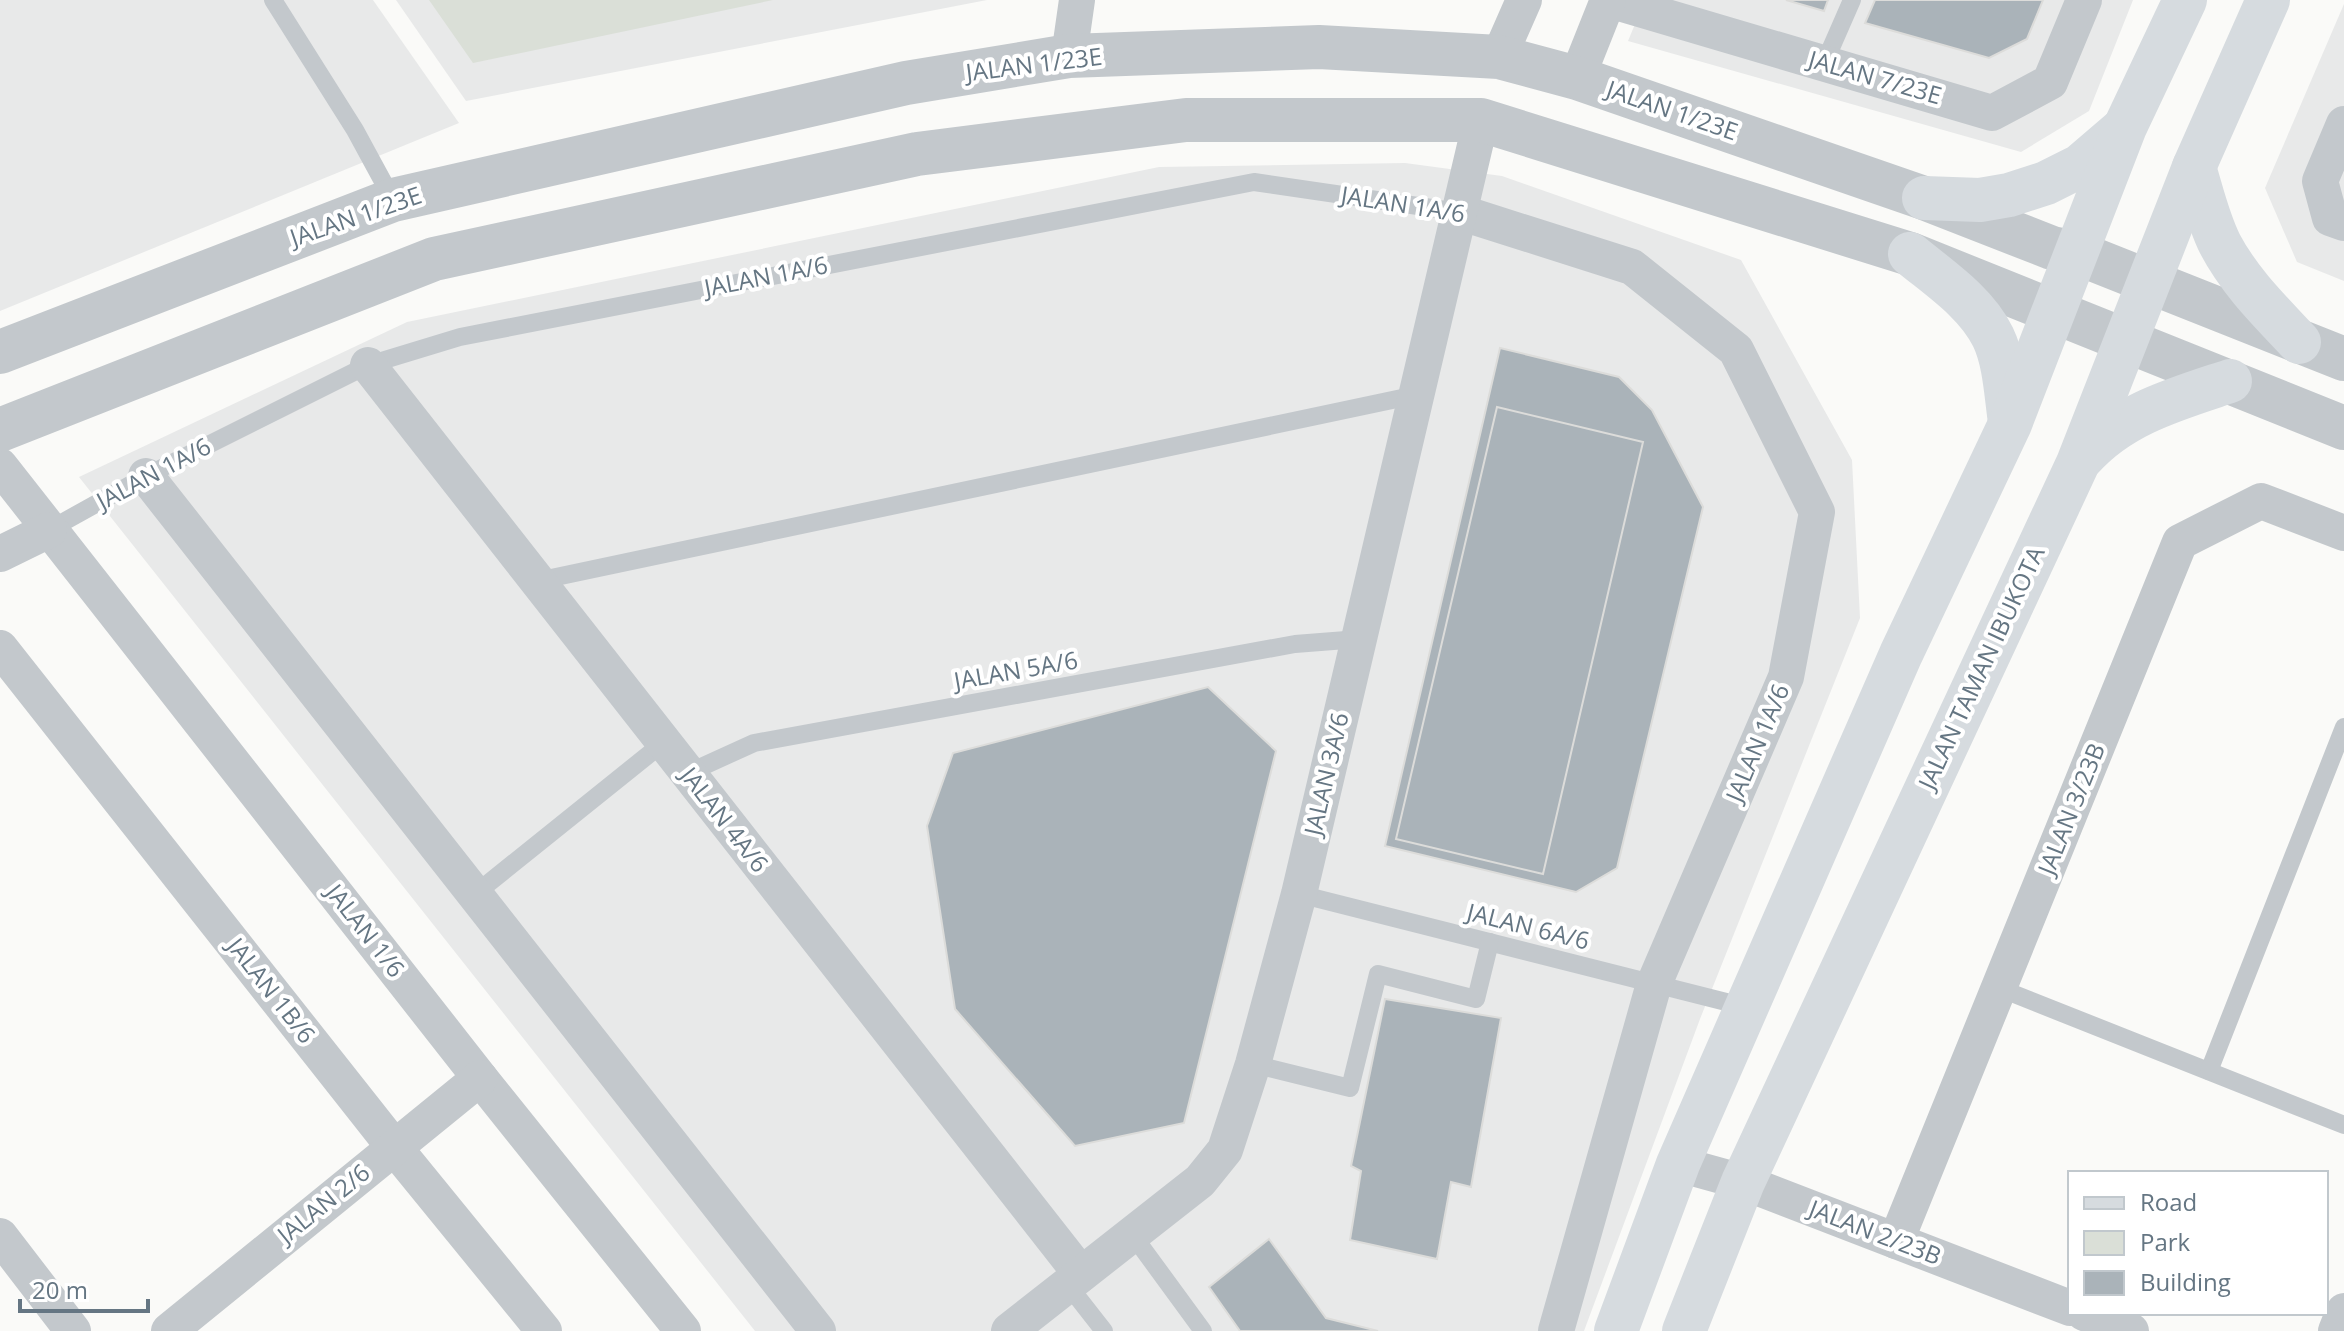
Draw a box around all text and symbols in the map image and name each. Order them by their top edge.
street label: JALAN 1/23E [962,39,1104,88]
street label: JALAN 7/23E [1803,41,1946,111]
street label: JALAN 1/23E [1600,71,1743,147]
street label: JALAN 1A/6 [1337,177,1468,230]
street label: JALAN 1/23E [284,178,426,254]
street label: JALAN 1A/6 [699,247,830,304]
street label: JALAN 1A/6 [89,429,216,518]
street label: JALAN TAMAN IBUKOTA [1909,540,2052,796]
street label: JALAN 5A/6 [949,642,1080,697]
street label: JALAN 1A/6 [1716,678,1796,808]
street label: JALAN 3A/6 [1295,709,1356,840]
street label: JALAN 3/23B [2029,738,2112,881]
street label: JALAN 4A/6 [672,758,777,879]
street label: JALAN 1/6 [318,875,413,984]
street label: JALAN 6A/6 [1462,894,1593,957]
street label: JALAN 1B/6 [219,929,324,1050]
street label: JALAN 2/6 [268,1155,376,1251]
legend [2068,1171,2328,1315]
text: Road [2140,1185,2197,1218]
street label: JALAN 2/23B [1803,1191,1946,1272]
text: Park [2140,1225,2191,1258]
scale bar [20,1263,148,1313]
text: Building [2140,1265,2231,1298]
text: 20 m [32,1273,88,1306]

